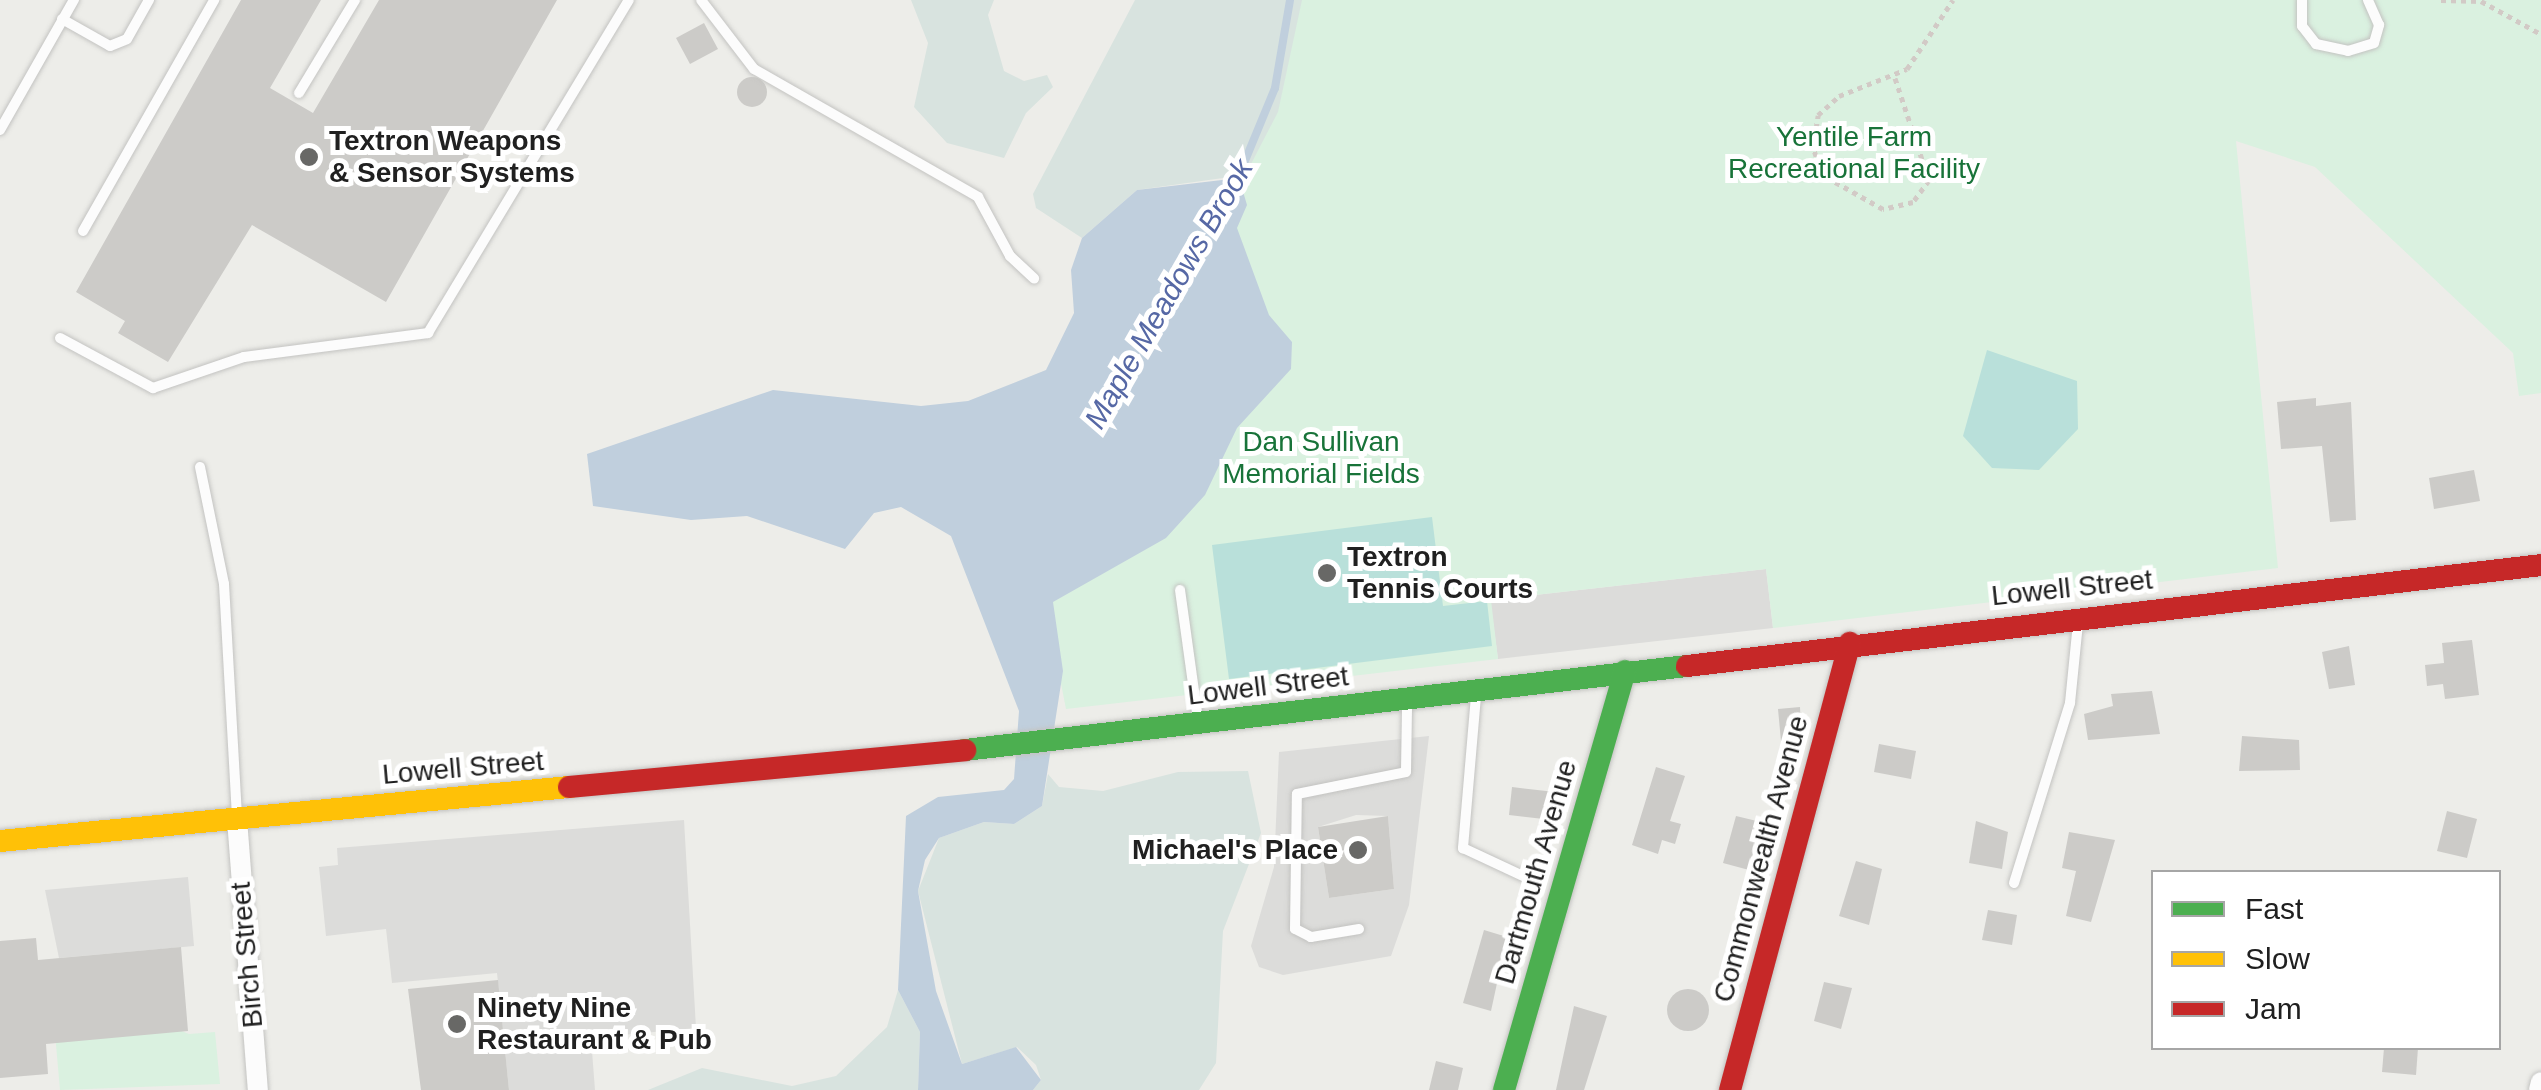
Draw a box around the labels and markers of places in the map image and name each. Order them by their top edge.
place label: Textron Weapons & Sensor Systems [329,124,575,190]
marker: Textron Weapons & Sensor Systems [298,146,320,168]
place label: Textron Tennis Courts [1347,540,1533,606]
marker: Textron Tennis Courts [1316,562,1338,584]
place label: Michael's Place [1132,833,1338,867]
marker: Michael's Place [1347,839,1369,861]
place label: Ninety Nine Restaurant & Pub [477,991,712,1057]
marker: Ninety Nine Restaurant & Pub [446,1013,468,1035]

